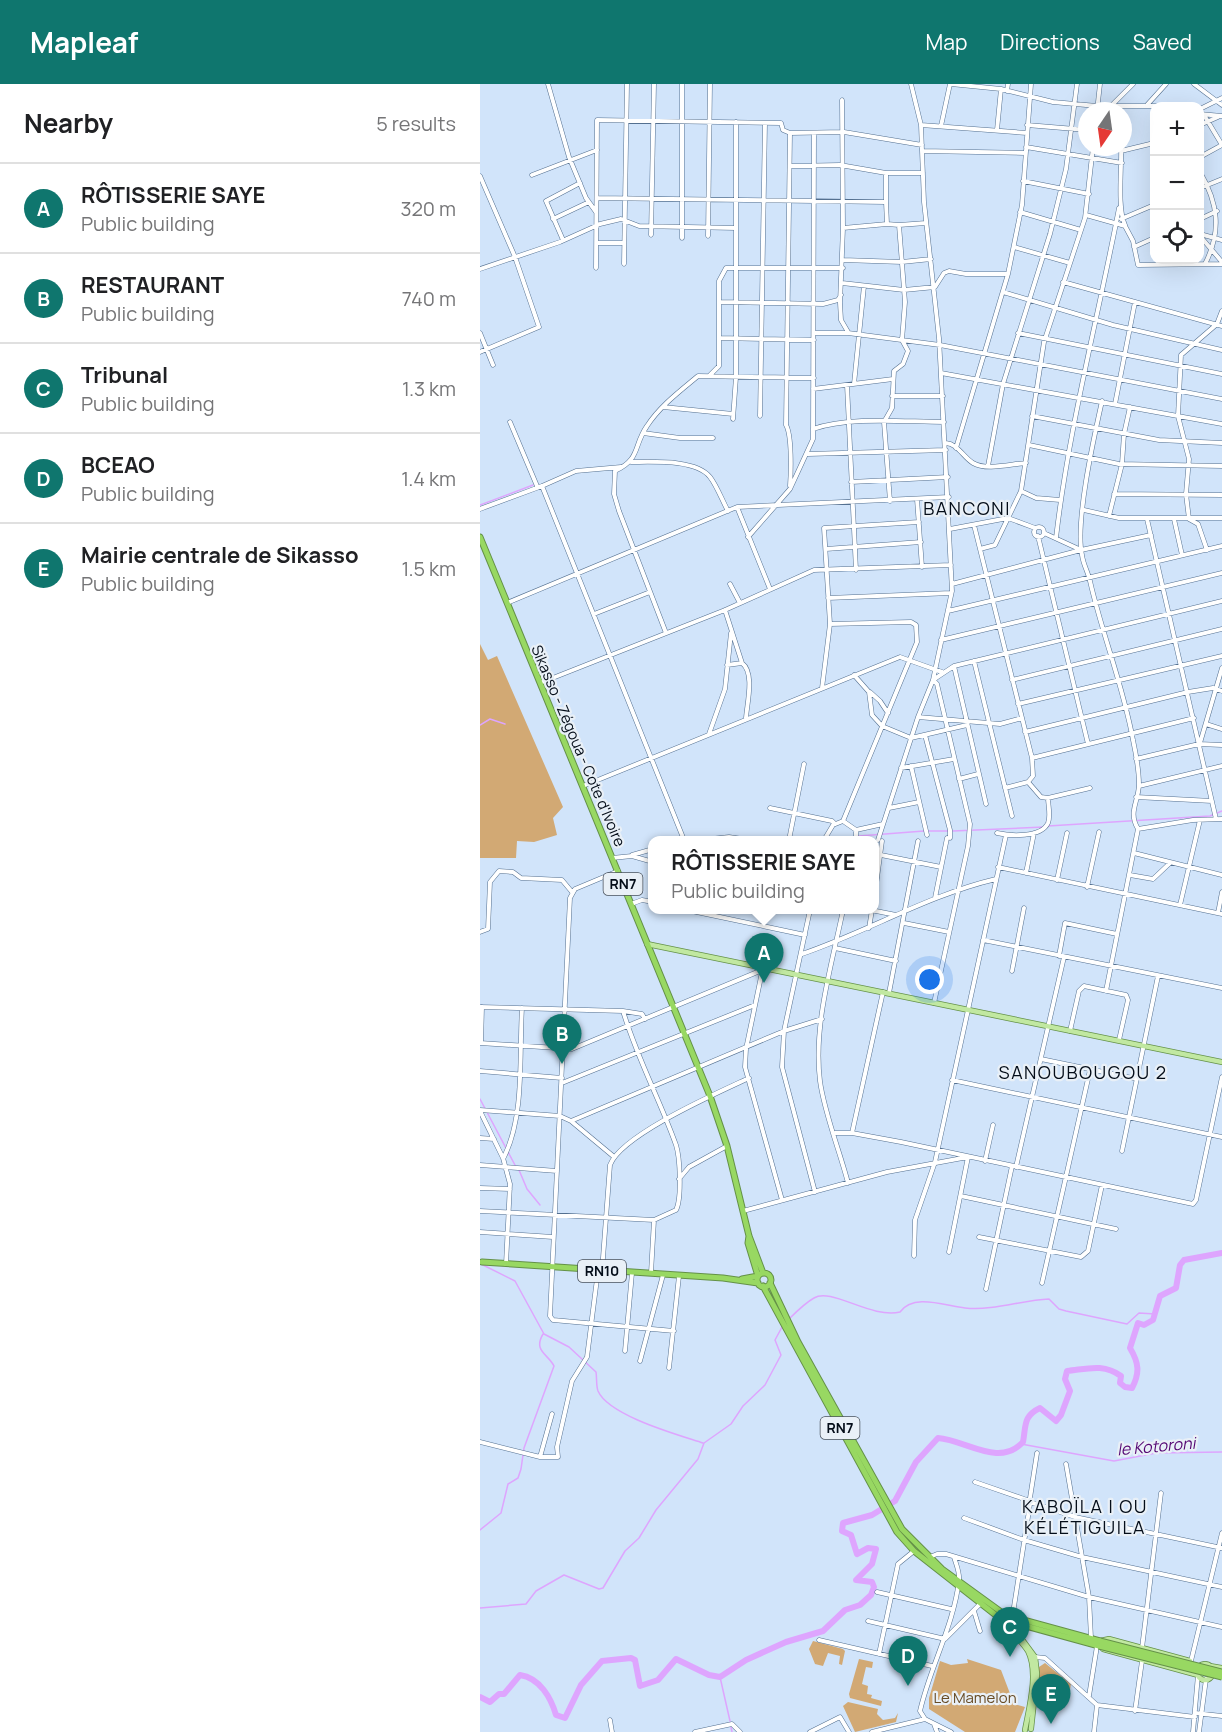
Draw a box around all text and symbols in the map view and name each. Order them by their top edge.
text: Mapleaf [30,23,138,61]
text: Map [926,28,967,56]
text: Directions [1000,28,1100,56]
text: Saved [1133,28,1192,56]
north arrow [1078,102,1132,156]
map controls [1150,102,1204,264]
button: + [1150,102,1204,156]
text: Nearby [24,105,113,141]
text: 5 results [376,110,456,137]
button: − [1150,156,1204,210]
text: RÔTISSERIE SAYE [81,180,265,210]
text: A [37,195,50,222]
text: 320 m [400,195,456,222]
text: Public building [81,210,215,237]
button: locate [1150,210,1204,264]
text: RESTAURANT [81,270,224,300]
text: B [37,285,50,312]
text: 740 m [402,285,456,312]
text: Public building [81,300,215,327]
text: Tribunal [81,360,168,390]
text: C [36,375,51,402]
text: 1.3 km [402,375,456,402]
text: Public building [81,390,215,417]
text: BCEAO [81,450,155,480]
text: D [36,465,51,492]
text: 1.4 km [401,465,456,492]
text: Public building [81,480,215,507]
district label: BANCONI [923,496,1011,520]
text: Mairie centrale de Sikasso [81,540,359,570]
text: E [38,555,49,582]
text: 1.5 km [402,555,456,582]
text: Public building [81,570,215,597]
street label: Sikasso - Zégoua - Cote d'Ivoire [526,642,631,850]
popup [648,836,879,914]
text: RÔTISSERIE SAYE [671,847,856,877]
road number: RN7 [604,873,642,895]
text: Public building [671,877,805,904]
pin: A [744,934,784,983]
your location [915,965,944,994]
pin: B [542,1014,581,1064]
district label: SANOUBOUGOU 2 [999,1060,1167,1084]
road number: RN10 [578,1260,626,1282]
road number: RN7 [820,1417,860,1439]
water label: le Kotoroni [1116,1431,1198,1460]
district label: KABOÏLA I OU KÉLÉTIGUILA [1022,1494,1148,1539]
pin: C [990,1608,1030,1657]
pin: D [888,1636,928,1686]
pin: E [1032,1674,1070,1724]
park label: Le Mamelon [933,1687,1017,1708]

